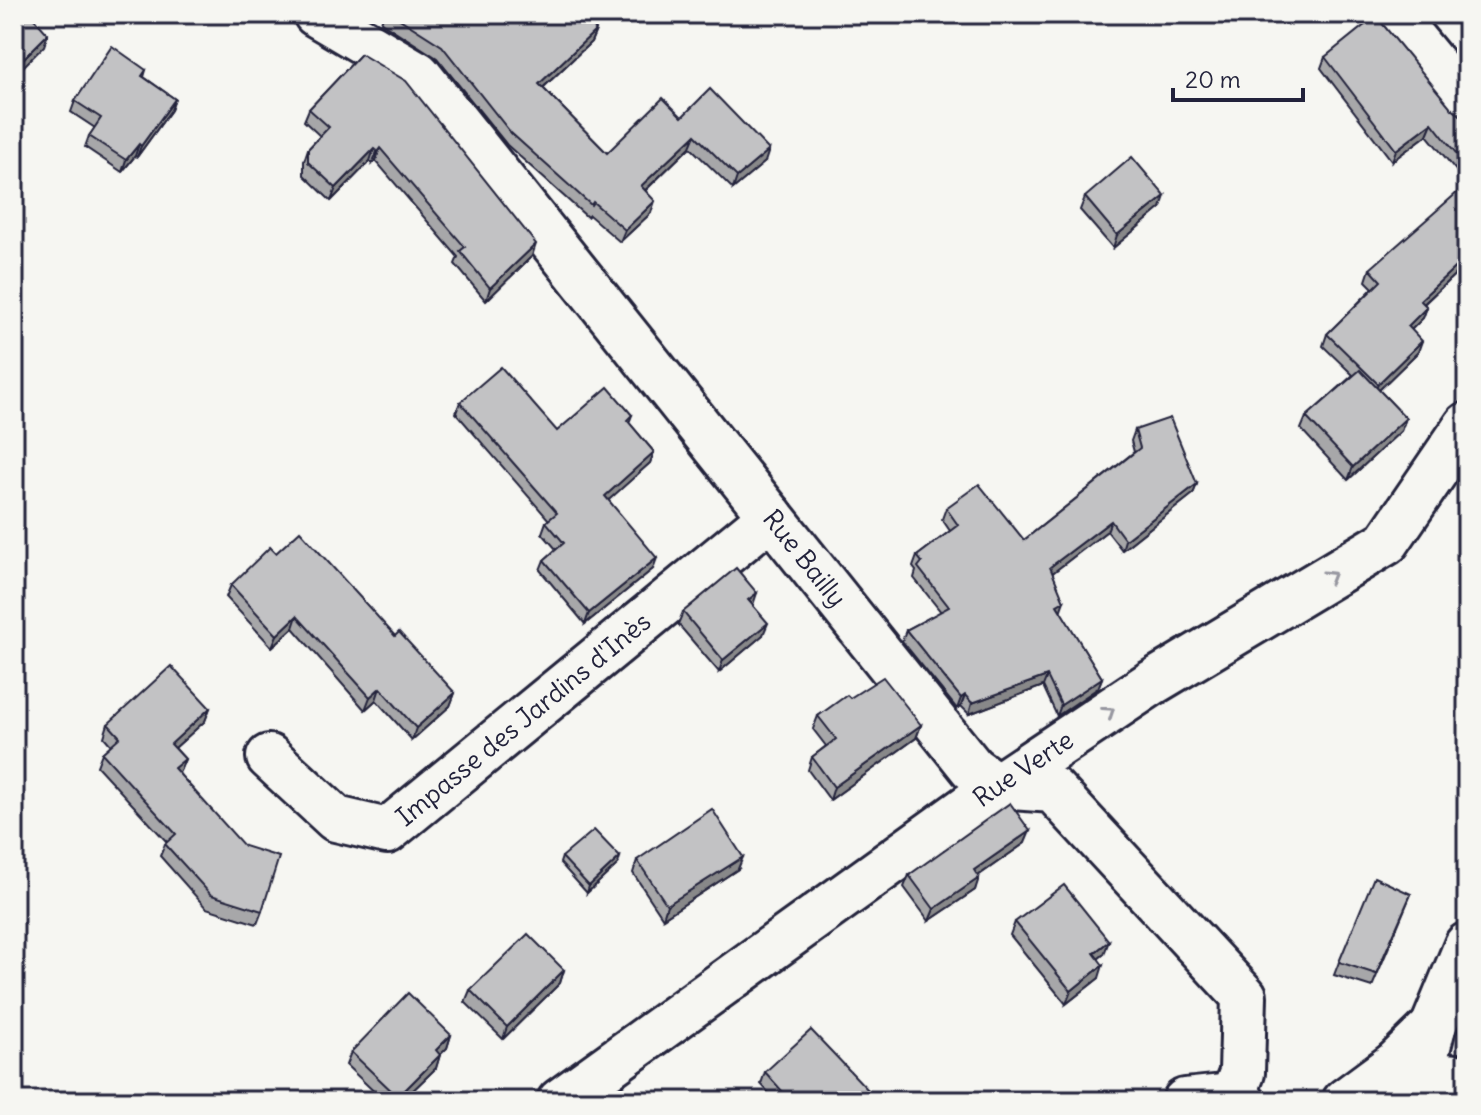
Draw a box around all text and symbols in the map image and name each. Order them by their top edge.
scale bar [1173,52,1303,102]
text: 20 m [1185,64,1241,94]
street label: Rue Bailly [756,502,854,614]
one-way arrow [1321,570,1336,586]
street label: Impasse des Jardins d'Inès [389,605,657,833]
one-way arrow [1100,707,1114,722]
street label: Rue Verte [966,723,1079,814]

